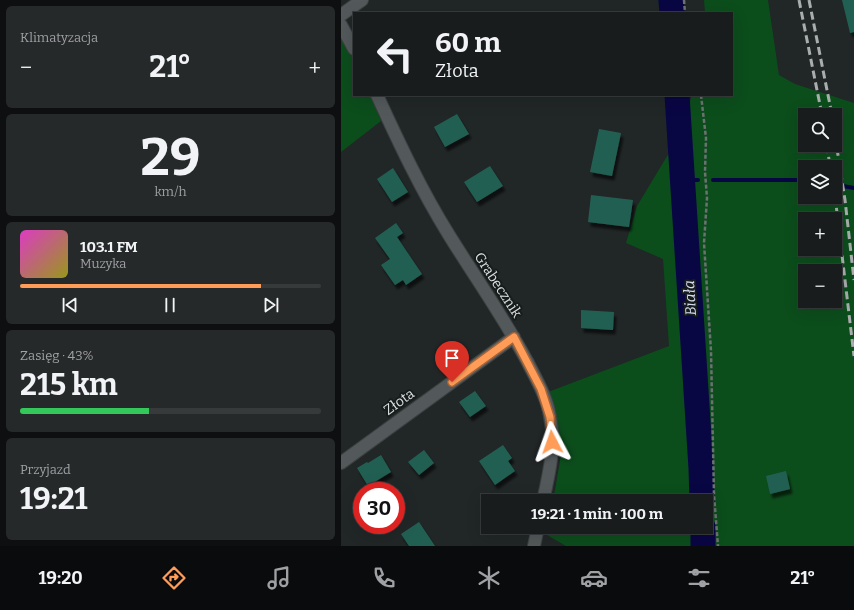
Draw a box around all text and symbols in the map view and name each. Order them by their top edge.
text: 60 m [435,26,501,59]
icon: left [369,28,421,80]
text: Klimatyzacja [20,30,98,45]
text: 21° [149,49,191,85]
text: − [20,54,32,81]
text: + [308,54,321,81]
text: Złota [435,60,479,82]
map controls [798,108,842,308]
button: search [798,108,842,152]
text: 29 [140,126,201,189]
button: layers [798,160,842,204]
text: km/h [154,184,187,199]
button: + [798,212,842,256]
text: 103.1 FM [80,238,138,256]
street label: Grabecznik [471,249,525,321]
text: Muzyka [80,256,126,271]
button: − [798,264,842,308]
water label: Biała [680,280,700,316]
icon: previous [59,294,81,316]
icon: pause [159,294,181,316]
icon: next [260,294,282,316]
pin [435,341,469,382]
icon: arrive [441,347,463,369]
text: Zasięg · 43% [20,348,94,363]
text: 215 km [20,367,118,403]
street label: Złota [380,385,418,419]
position arrow [531,421,573,463]
text: Przyjazd [20,462,71,477]
text: 19:21 [20,481,88,517]
speed limit sign: 30 [353,482,405,534]
text: 19:21 · 1 min · 100 m [531,505,663,523]
icon: directions [160,564,188,592]
icon: music [265,564,293,592]
icon: phone [370,564,398,592]
icon: climate [475,564,503,592]
icon: car [580,564,608,592]
icon: filters [685,564,713,592]
text: 19:20 [39,567,83,589]
text: 21° [790,567,815,589]

